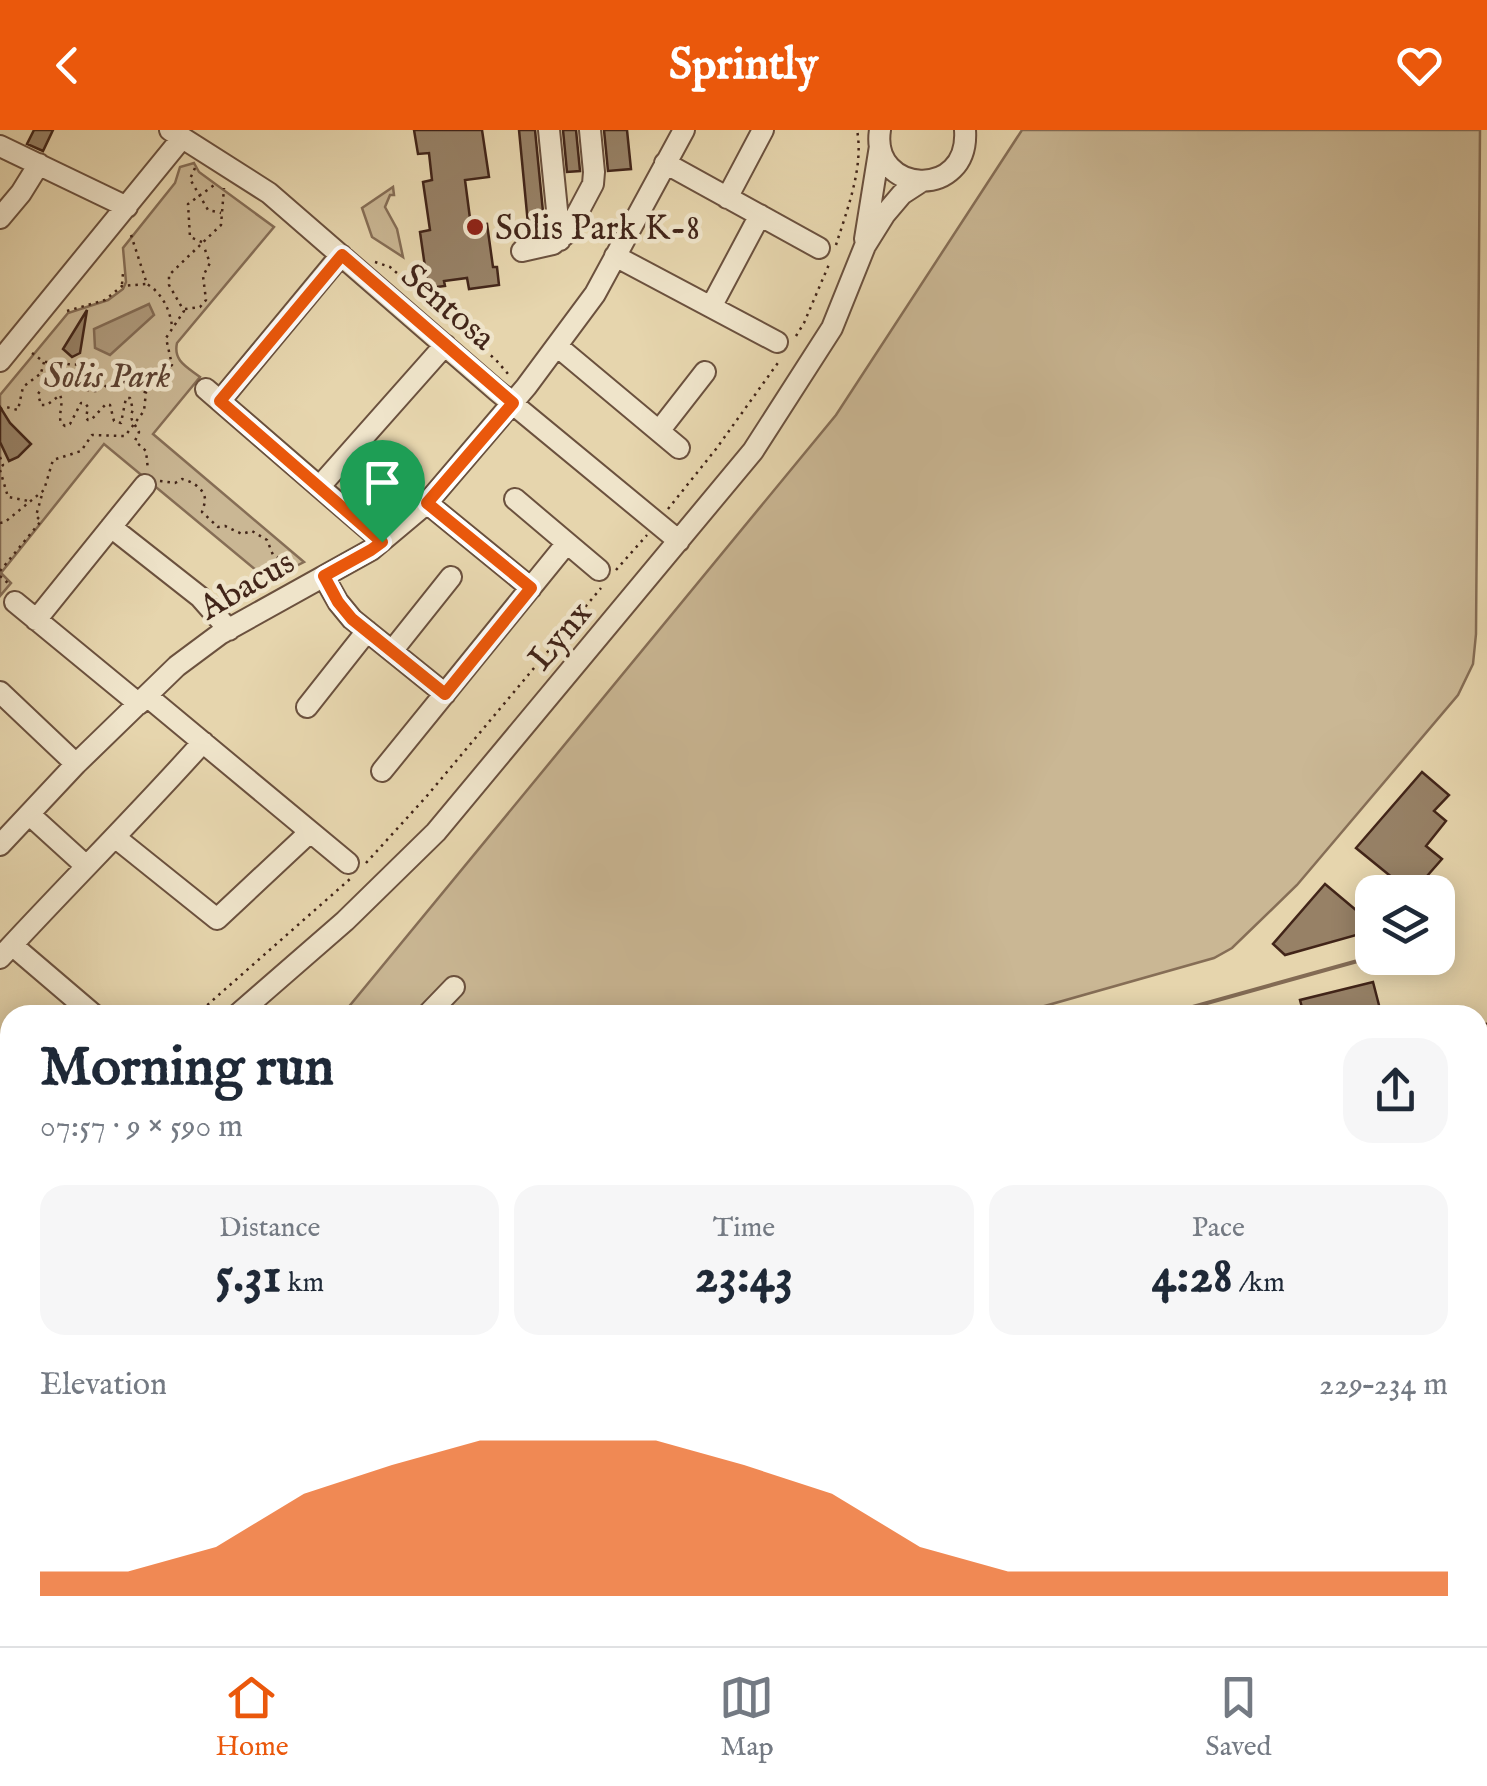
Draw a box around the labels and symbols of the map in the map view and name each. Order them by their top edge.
place label: Solis Park K-8 [495,207,700,252]
marker: Solis Park K-8 [464,216,486,238]
street label: Sentosa [391,255,505,362]
park label: Solis Park [44,355,170,400]
pin [340,440,425,543]
street label: Abacus [191,541,303,632]
street label: Lynx [519,593,603,681]

